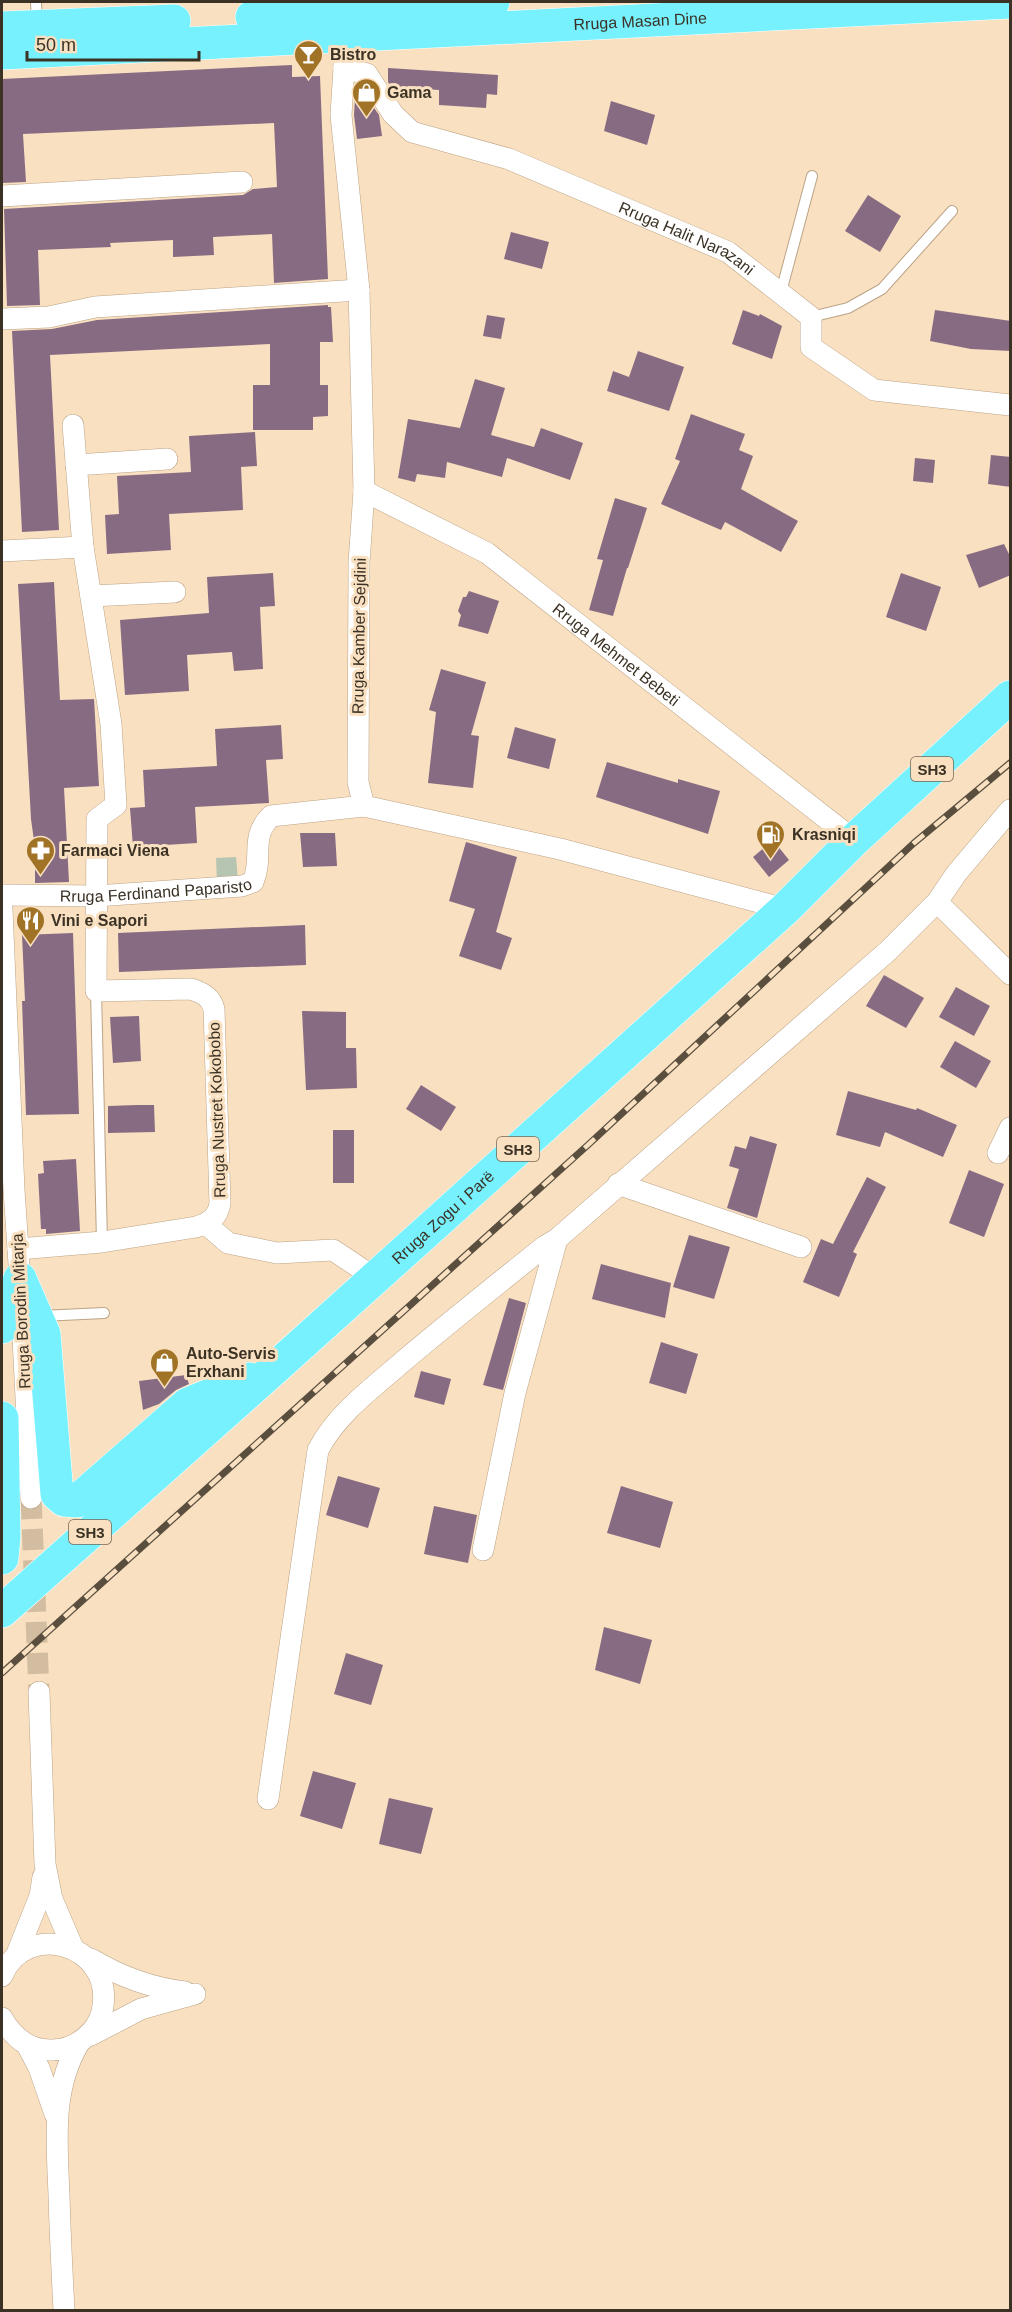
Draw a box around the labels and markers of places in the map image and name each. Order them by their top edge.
bar icon: Bistro [293,38,325,80]
place label: Bistro [330,46,376,63]
shop icon: Gama [350,76,382,118]
place label: Gama [387,84,432,101]
fuel station icon: Krasniqi [755,818,787,860]
place label: Krasniqi [792,826,856,843]
pharmacy icon: Farmaci Viena [24,834,56,876]
place label: Farmaci Viena [61,842,169,859]
restaurant icon: Vini e Sapori [14,904,46,946]
place label: Vini e Sapori [51,912,148,929]
place label: Auto-Servis Erxhani [186,1345,276,1380]
shop icon: Auto-Servis Erxhani [149,1346,181,1388]

